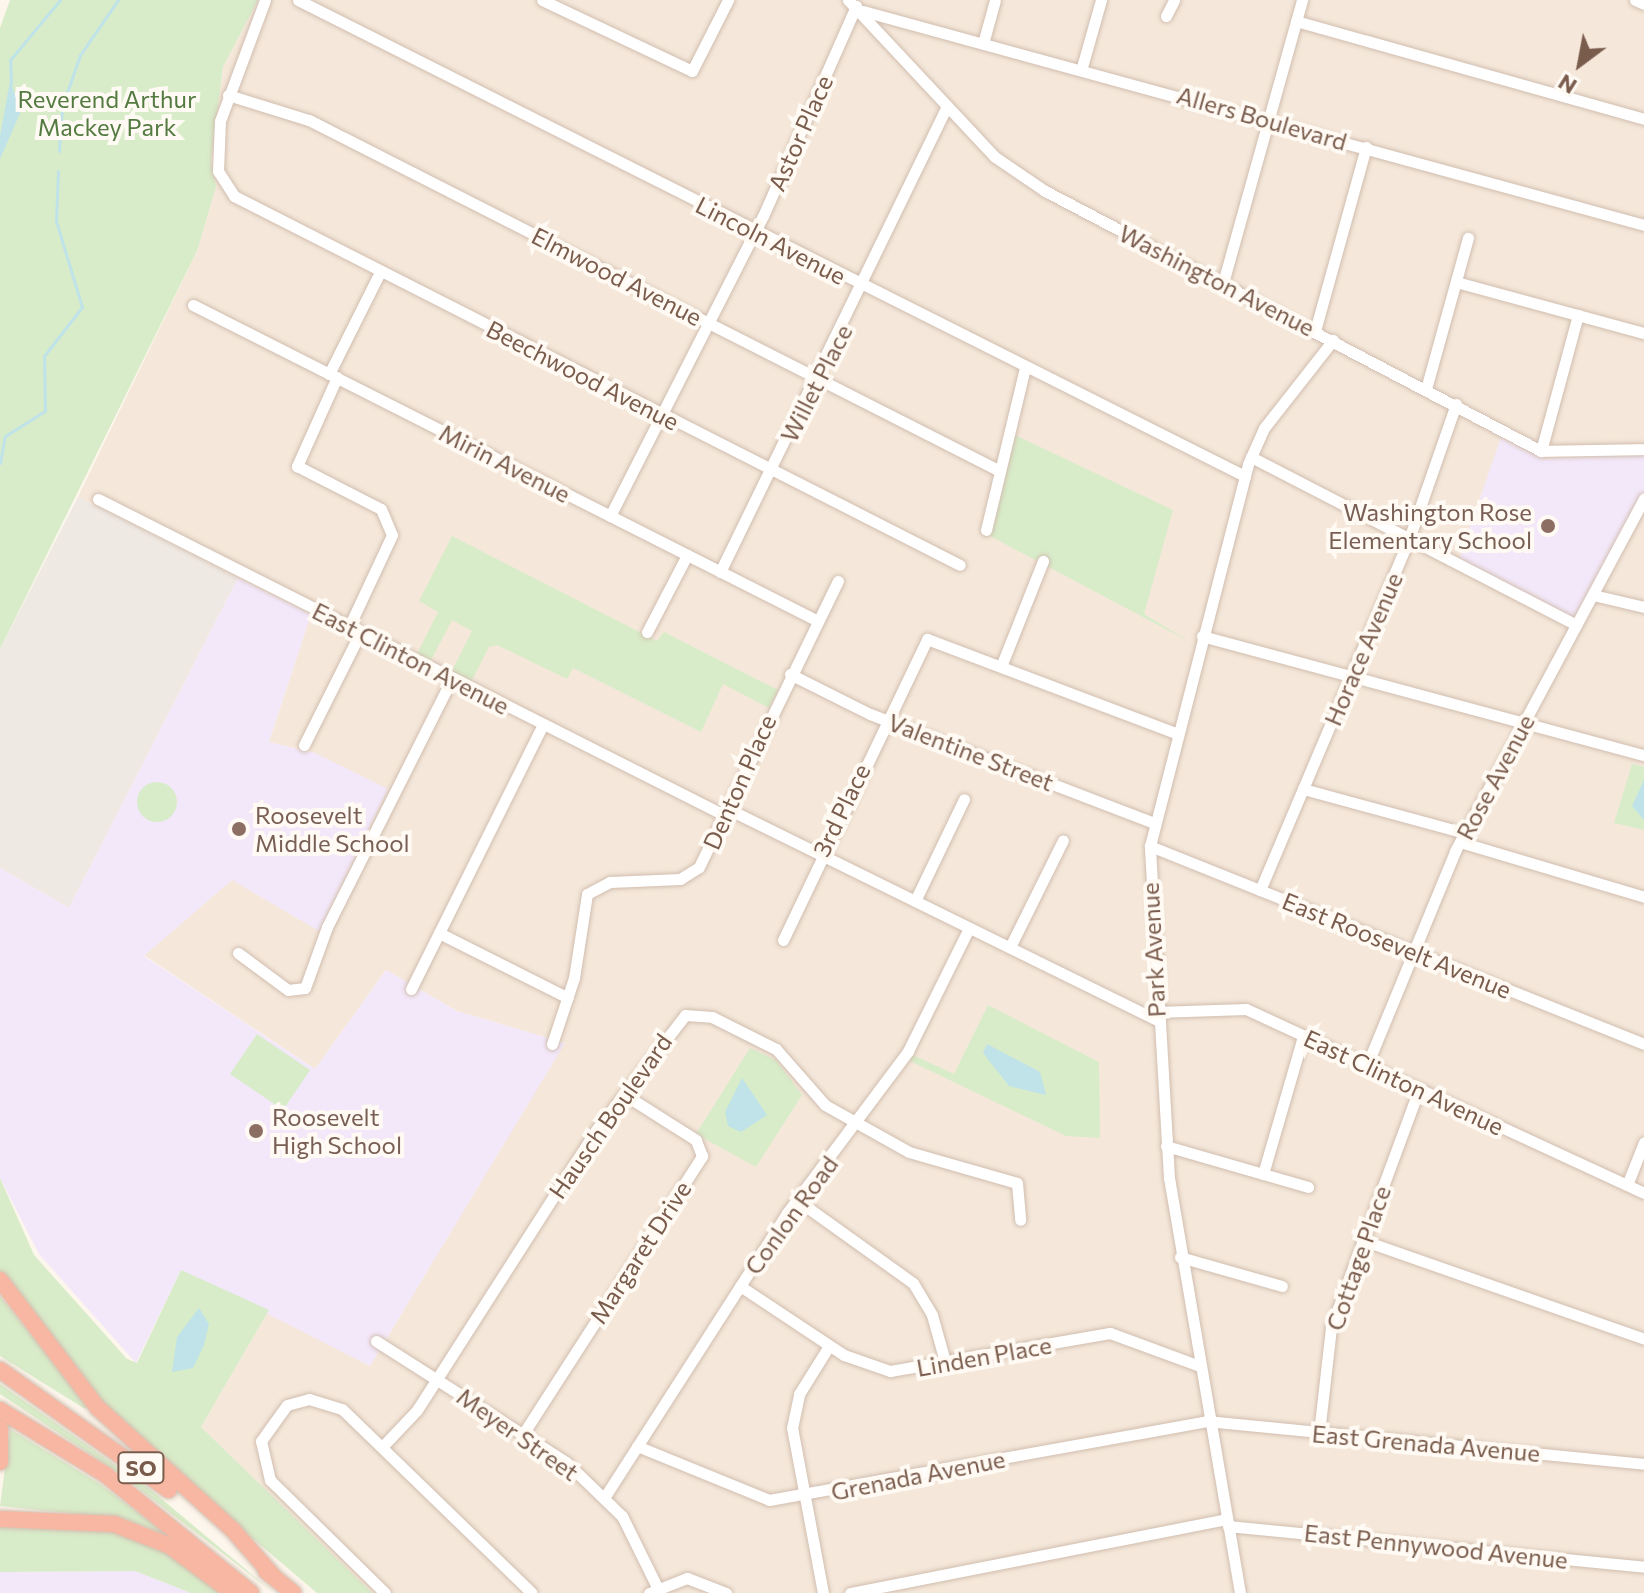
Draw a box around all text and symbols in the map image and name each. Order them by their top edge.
north arrow [1540,24,1620,104]
text: N [1553,69,1581,101]
street label: Astor Place [762,71,838,195]
street label: Allers Boulevard [1174,80,1350,156]
park label: Reverend Arthur Mackey Park [18,85,196,141]
street label: Lincoln Avenue [691,190,851,290]
street label: Washington Avenue [1114,218,1320,342]
street label: Elmwood Avenue [527,221,707,331]
street label: Beechwood Avenue [482,314,684,436]
street label: Willet Place [774,319,858,447]
street label: Mirin Avenue [435,418,575,508]
place label: Washington Rose Elementary School [1328,498,1532,554]
marker: Washington Rose Elementary School [1539,517,1557,535]
street label: Horace Avenue [1318,568,1408,730]
street label: East Clinton Avenue [308,596,514,720]
street label: Valentine Street [884,707,1058,797]
street label: Denton Place [696,710,782,854]
street label: Rose Avenue [1450,710,1540,844]
street label: 3rd Place [806,759,876,861]
place label: Roosevelt Middle School [255,801,410,857]
marker: Roosevelt Middle School [230,820,248,838]
street label: Park Avenue [1135,882,1171,1018]
street label: East Roosevelt Avenue [1278,886,1516,1004]
street label: East Clinton Avenue [1300,1023,1508,1141]
street label: Hausch Boulevard [542,1028,678,1204]
place label: Roosevelt High School [272,1103,402,1159]
marker: Roosevelt High School [247,1122,265,1140]
street label: Conlon Road [738,1150,844,1280]
street label: Margaret Drive [583,1175,697,1329]
street label: Cottage Place [1320,1182,1396,1334]
street label: Linden Place [914,1330,1054,1382]
street label: Meyer Street [452,1381,584,1487]
street label: East Grenada Avenue [1311,1419,1541,1467]
street label: Grenada Avenue [829,1444,1007,1506]
road number: SO [117,1450,165,1486]
street label: East Pennywood Avenue [1303,1518,1569,1574]

